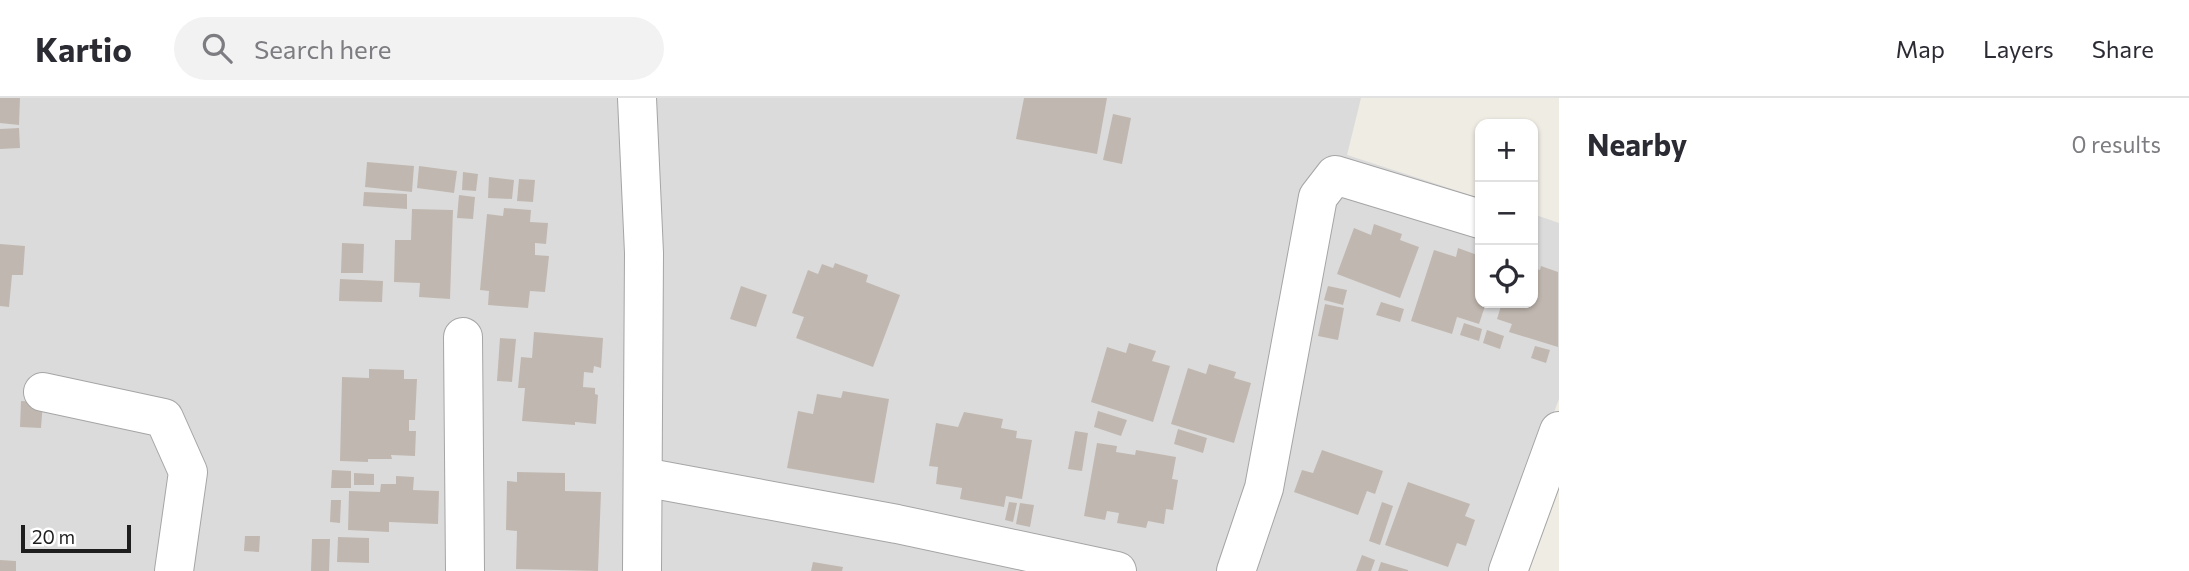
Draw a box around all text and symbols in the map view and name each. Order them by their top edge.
search box [174,17,664,80]
text: Kartio [35,28,132,69]
icon: search [198,29,236,67]
text: Search here [254,33,391,64]
text: Map [1896,34,1945,63]
text: Layers [1983,34,2054,63]
text: Share [2092,34,2154,63]
map controls [1475,119,1538,308]
button: + [1475,119,1538,182]
text: Nearby [1587,125,1687,162]
text: 0 results [2072,130,2161,158]
button: − [1475,182,1538,245]
button: locate [1475,245,1538,308]
scale bar [21,522,131,554]
text: 20 m [32,525,75,548]

